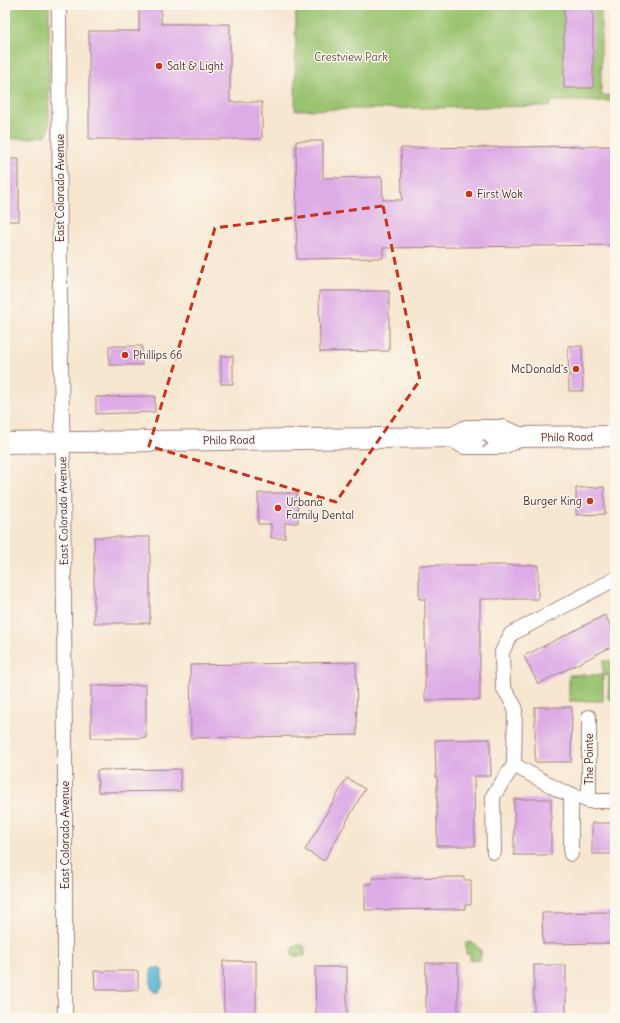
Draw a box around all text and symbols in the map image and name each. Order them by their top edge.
park label: Crestview Park [314,50,388,64]
place label: Salt & Light [167,59,224,73]
marker: Salt & Light [154,61,164,71]
street label: East Colorado Avenue [53,134,67,242]
place label: First Wok [477,187,523,201]
marker: First Wok [464,189,474,199]
place label: Phillips 66 [133,348,182,362]
marker: Phillips 66 [120,350,130,360]
place label: McDonald's [511,362,568,376]
marker: McDonald's [571,364,581,374]
street label: Philo Road [541,430,594,444]
street label: Philo Road [203,433,256,447]
one-way arrow [482,440,488,448]
street label: East Colorado Avenue [55,457,71,565]
place label: Burger King [523,494,582,508]
place label: Urbana Family Dental [286,495,354,522]
marker: Burger King [585,496,595,506]
marker: Urbana Family Dental [273,503,283,513]
street label: The Pointe [582,733,596,785]
street label: East Colorado Avenue [58,781,72,889]

